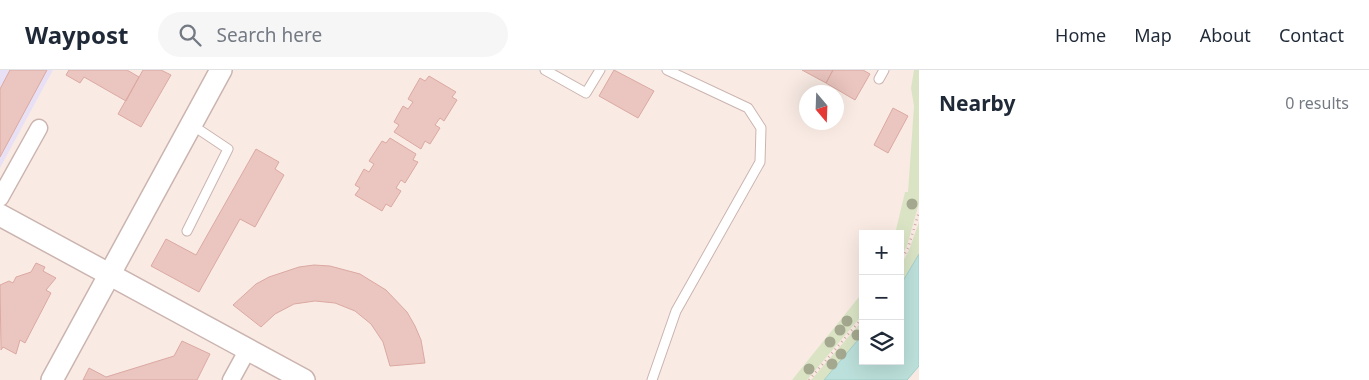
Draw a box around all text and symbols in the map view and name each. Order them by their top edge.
search box [158,12,508,57]
text: Waypost [25,18,128,51]
icon: search [176,21,204,49]
text: Search here [216,22,322,48]
text: Home [1055,23,1106,47]
text: Map [1134,23,1172,47]
text: About [1200,23,1251,47]
text: Contact [1279,23,1344,47]
north arrow [799,85,844,130]
text: Nearby [939,89,1015,117]
text: 0 results [1285,92,1349,114]
map controls [859,230,904,365]
button: + [859,230,904,275]
button: − [859,275,904,320]
button: layers [859,320,904,365]

